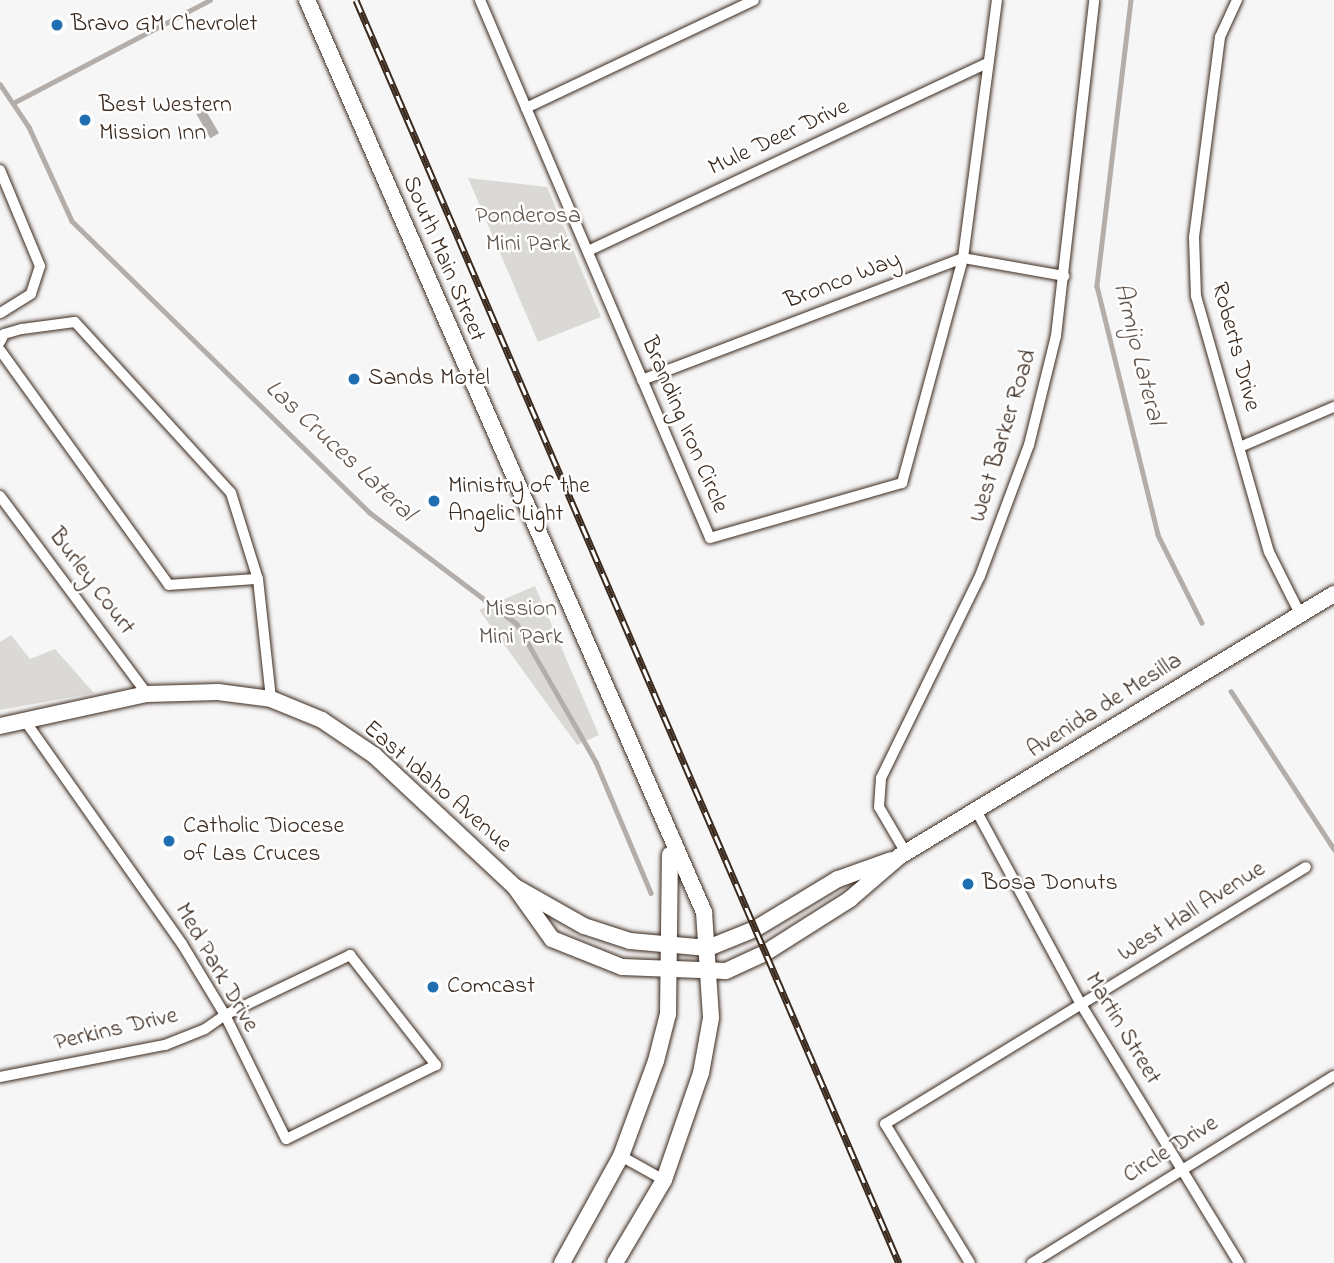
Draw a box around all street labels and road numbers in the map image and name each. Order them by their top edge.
street label: Mule Deer Drive [704,93,854,183]
street label: South Main Street [395,172,491,346]
street label: Bronco Way [781,246,905,316]
street label: Roberts Drive [1204,279,1266,415]
street label: Branding Iron Circle [634,333,734,517]
street label: West Barker Road [964,346,1044,526]
street label: Burley Court [42,523,140,641]
street label: Avenida de Mesilla [1022,647,1188,765]
street label: East Idaho Avenue [357,715,517,859]
street label: West Hall Avenue [1113,855,1271,969]
street label: Med Park Drive [167,898,265,1038]
street label: Martin Street [1077,968,1167,1090]
street label: Perkins Drive [52,1002,180,1058]
street label: Circle Drive [1118,1110,1224,1190]

